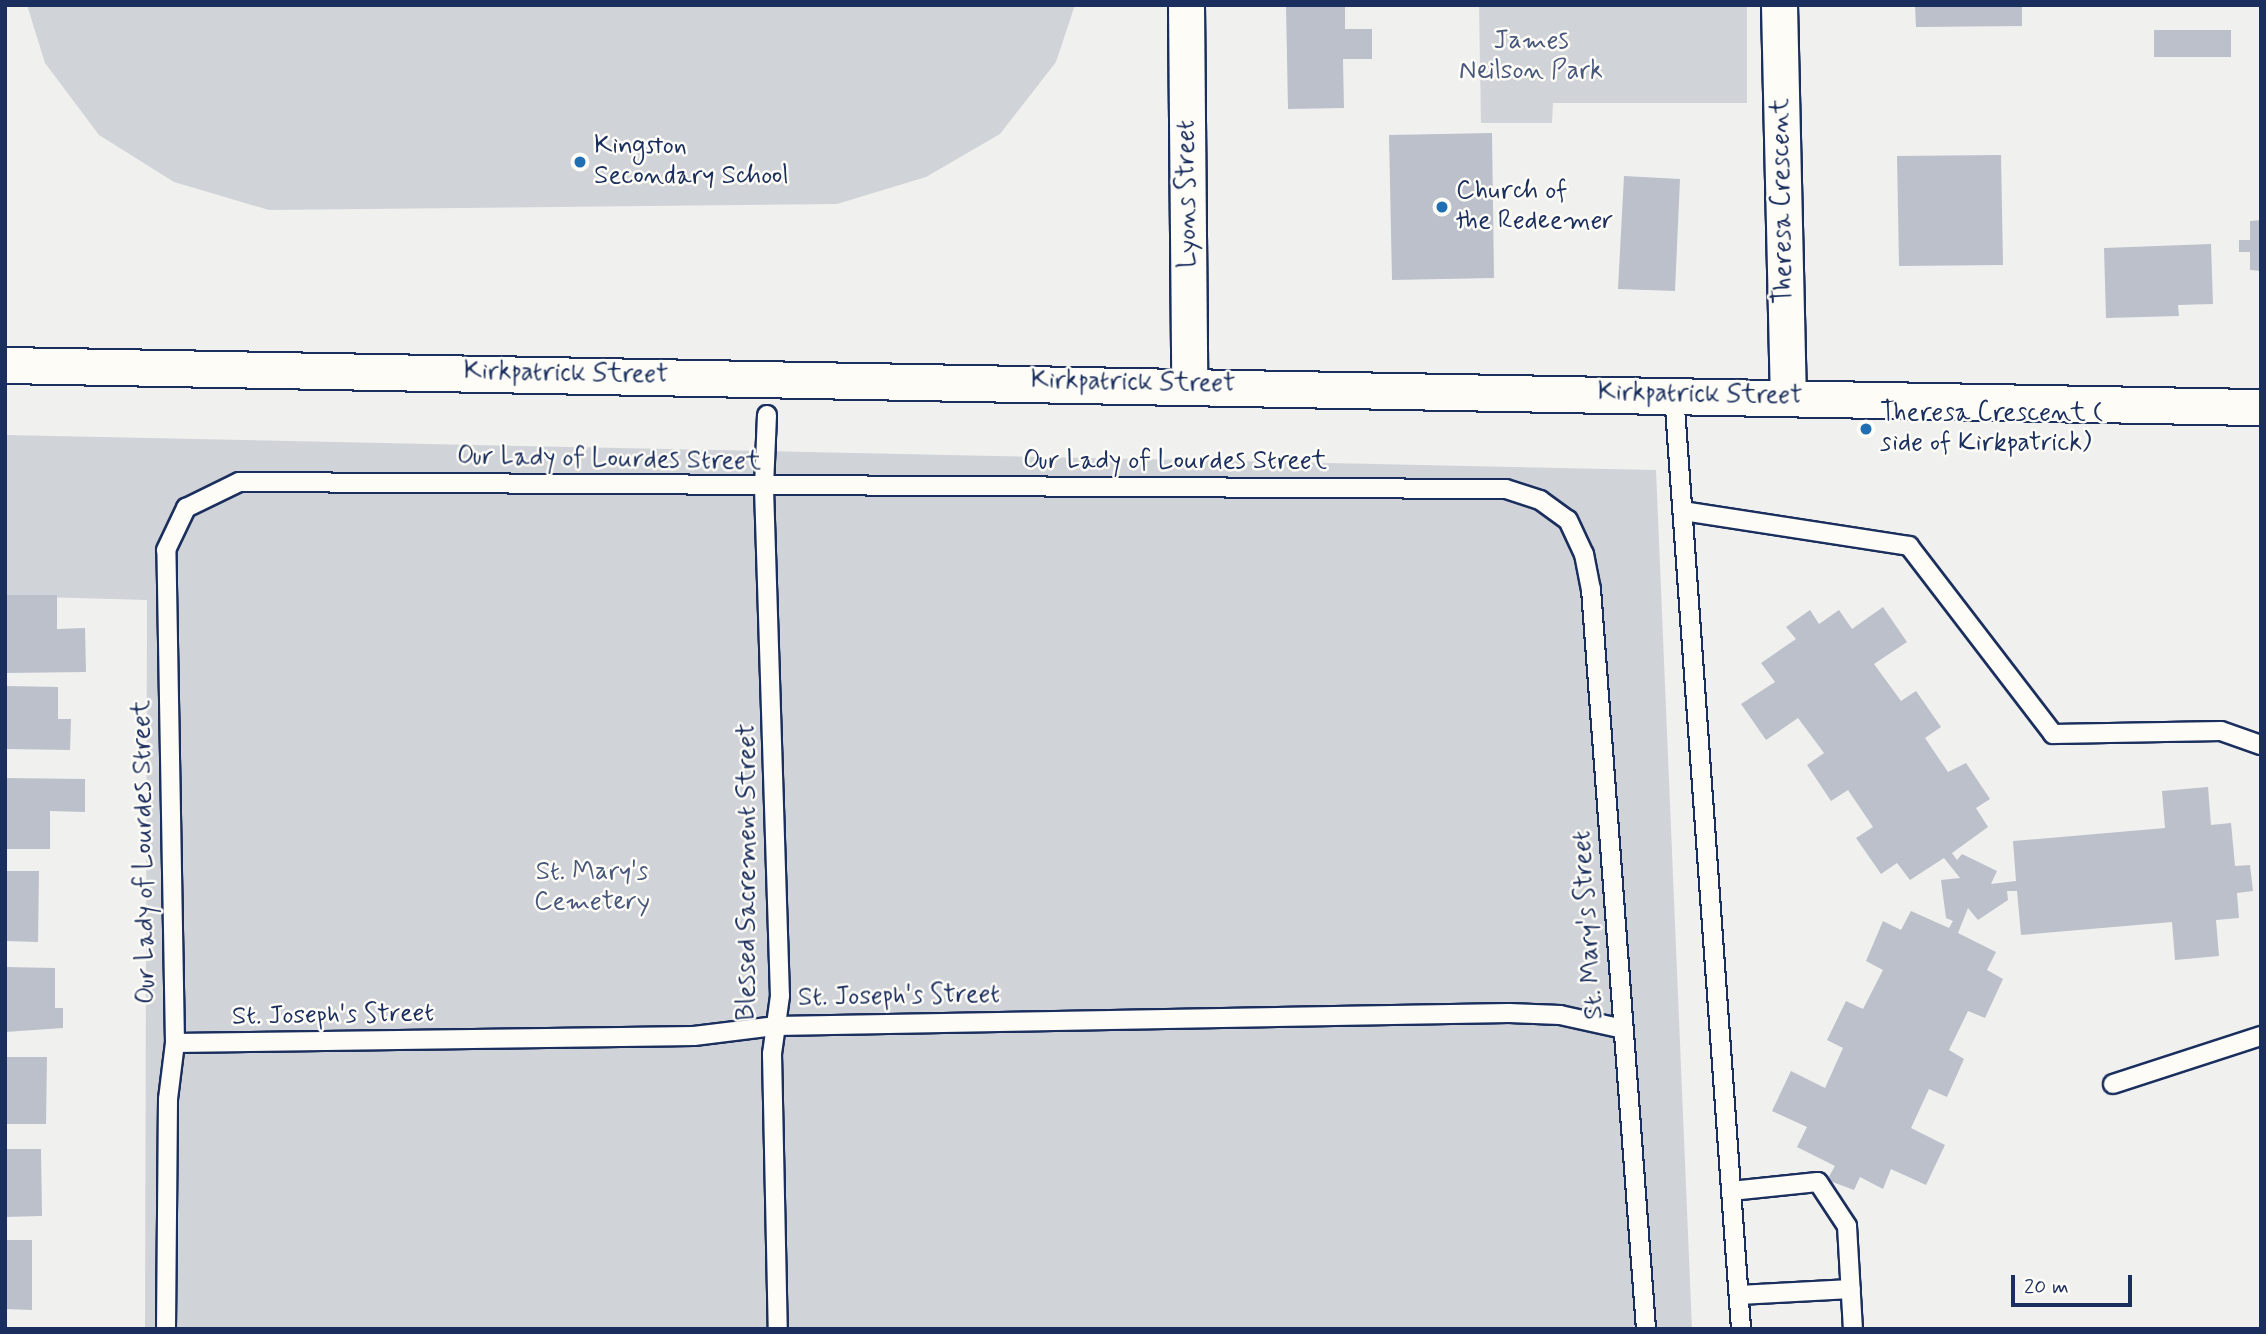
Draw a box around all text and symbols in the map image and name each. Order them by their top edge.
park label: James Neilson Park [1459,26,1603,88]
street label: Theresa Crescent [1766,102,1800,300]
street label: Lyons Street [1171,117,1205,271]
place label: Kingston Secondary School [594,131,789,192]
marker: Kingston Secondary School [572,154,588,170]
place label: Church of the Redeemer [1456,176,1615,238]
marker: Church of the Redeemer [1434,199,1450,215]
street label: Kirkpatrick Street [464,357,668,391]
street label: Kirkpatrick Street [1031,366,1235,400]
street label: Kirkpatrick Street [1598,378,1802,412]
place label: Theresa Crescent ( side of Kirkpatrick) [1880,398,2095,460]
marker: Theresa Crescent ( side of Kirkpatrick) [1858,421,1874,437]
street label: Our Lady of Lourdes Street [459,442,759,478]
street label: Our Lady of Lourdes Street [1025,446,1325,478]
street label: Our Lady of Lourdes Street [127,702,163,1002]
street label: Blessed Sacrement Street [732,725,764,1019]
street label: St. Mary's Street [1567,827,1611,1023]
park label: St. Mary's Cemetery [534,857,650,918]
street label: St. Joseph's Street [795,980,1003,1014]
street label: St. Joseph's Street [229,999,437,1033]
scale bar [2014,1260,2135,1304]
text: 20 m [2024,1273,2069,1301]

